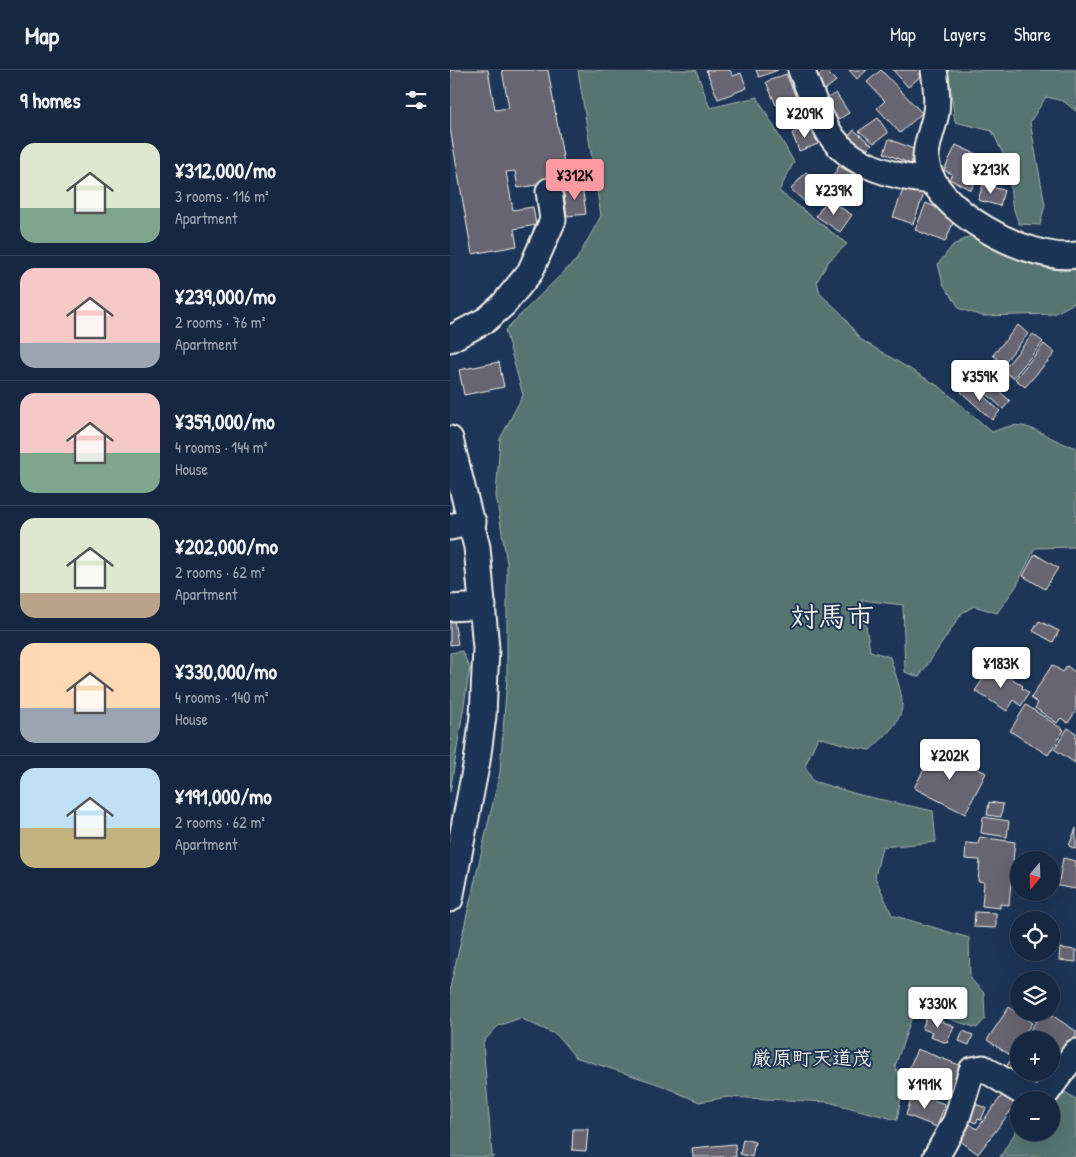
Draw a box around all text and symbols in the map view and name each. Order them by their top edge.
text: Map [25,19,59,51]
text: Map [890,22,916,47]
text: Layers [944,22,986,47]
text: Share [1014,22,1051,47]
text: 9 homes [20,86,81,115]
icon: filters [402,86,430,114]
pin: ¥209K [770,97,840,139]
text: ¥209K [787,102,823,124]
pin: ¥213K [956,152,1026,195]
text: ¥312,000/mo [175,156,276,185]
pin: ¥312K [540,158,610,201]
text: ¥213K [973,158,1009,180]
icon: home [60,163,120,223]
text: ¥312K [557,164,593,186]
pin: ¥239K [799,174,869,216]
text: ¥239K [816,179,852,201]
text: 3 rooms · 116 m² [175,185,269,207]
text: Apartment [175,207,238,229]
text: ¥239,000/mo [175,282,276,311]
icon: home [60,288,120,348]
text: 2 rooms · 76 m² [175,311,265,333]
text: Apartment [175,333,238,355]
pin: ¥359K [945,360,1015,402]
text: ¥359K [962,365,998,387]
text: ¥359,000/mo [175,407,275,436]
icon: home [60,413,120,473]
text: 4 rooms · 144 m² [175,436,267,458]
text: House [175,458,208,480]
text: ¥202,000/mo [175,532,278,561]
icon: home [60,538,120,598]
text: 2 rooms · 62 m² [175,561,265,583]
text: Apartment [175,583,238,605]
district label: 対馬市 [790,597,874,635]
pin: ¥183K [966,646,1036,689]
text: ¥183K [983,652,1019,674]
text: ¥330,000/mo [175,657,277,686]
icon: home [60,663,120,723]
text: 4 rooms · 140 m² [175,686,269,708]
text: House [175,708,208,730]
pin: ¥202K [915,738,985,781]
text: ¥202K [931,744,969,766]
text: ¥191,000/mo [175,782,272,811]
icon: home [60,788,120,848]
text: 2 rooms · 62 m² [175,811,265,833]
text: Apartment [175,833,238,855]
north arrow [1010,851,1060,901]
map controls [1010,851,1060,1141]
button: locate [1010,911,1060,961]
button: layers [1010,971,1060,1021]
pin: ¥330K [903,986,973,1029]
text: ¥330K [919,992,957,1014]
button: + [1010,1031,1060,1081]
district label: 厳原町天道茂 [752,1044,872,1071]
pin: ¥191K [890,1068,960,1110]
text: ¥191K [908,1073,942,1095]
button: − [1010,1091,1060,1141]

